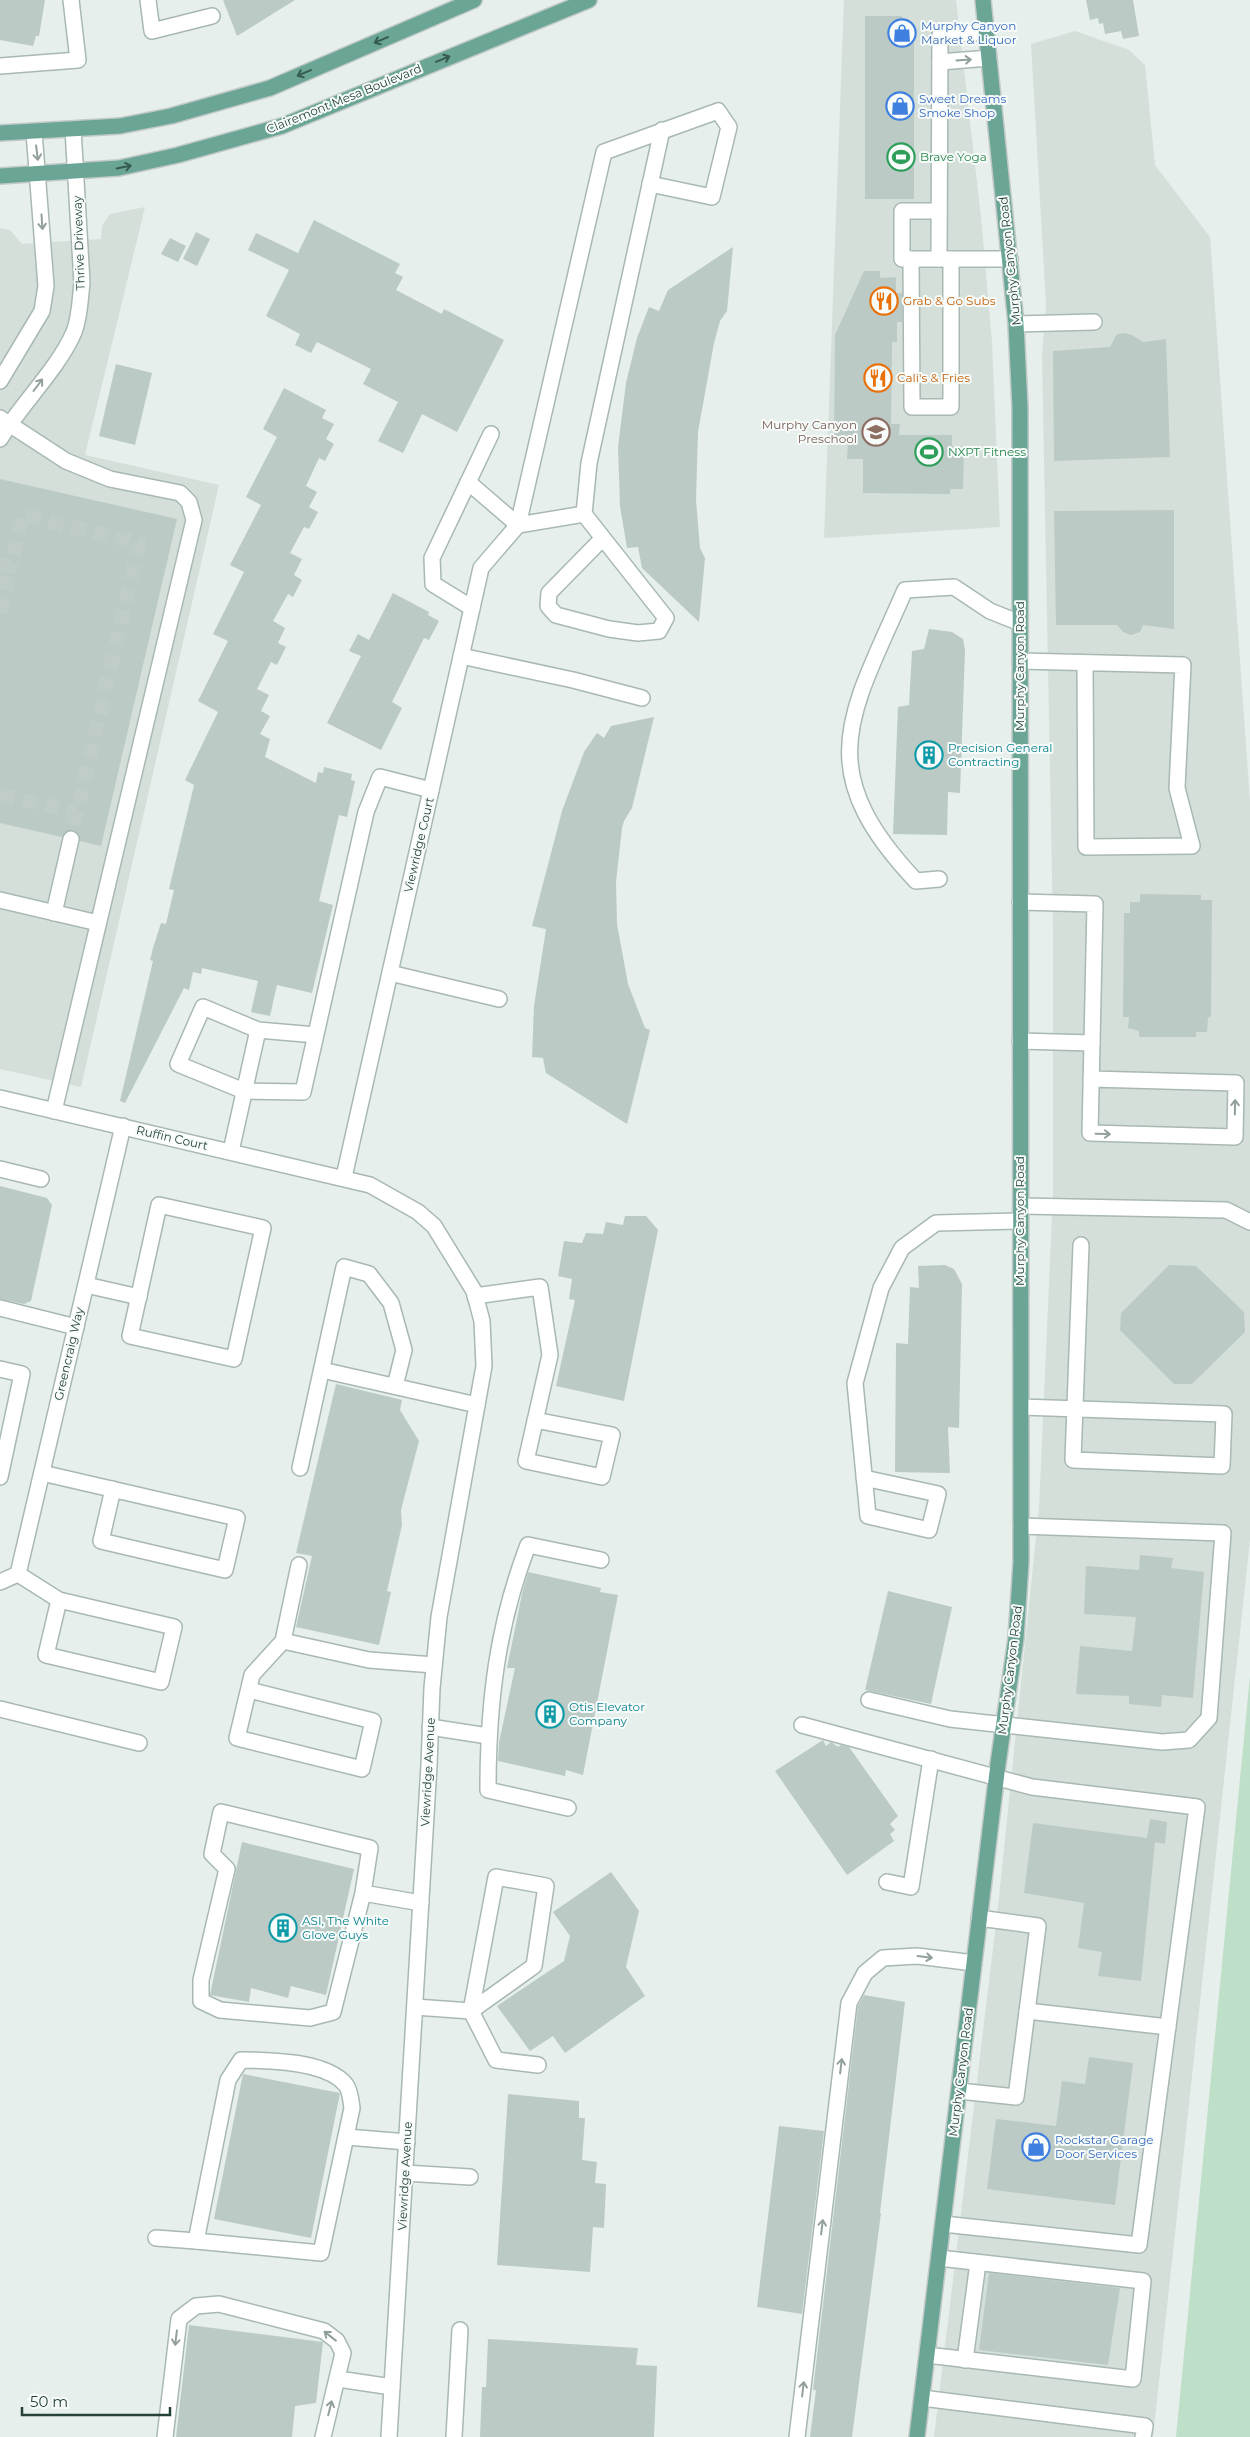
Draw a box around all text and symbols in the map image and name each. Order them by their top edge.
shop icon: Murphy Canyon Market & Liquor [887,18,917,48]
place label: Murphy Canyon Market & Liquor [921,18,1017,47]
one-way arrow [374,35,389,45]
one-way arrow [435,54,450,64]
one-way arrow [956,55,972,65]
street label: Clairemont Mesa Boulevard [264,60,424,137]
one-way arrow [297,69,312,79]
shop icon: Sweet Dreams Smoke Shop [885,91,915,121]
place label: Sweet Dreams Smoke Shop [919,91,1007,120]
sports icon: Brave Yoga [886,142,916,172]
one-way arrow [32,144,42,160]
place label: Brave Yoga [920,149,987,164]
one-way arrow [116,161,132,171]
street label: Thrive Driveway [69,195,88,291]
street label: Murphy Canyon Road [995,196,1024,326]
one-way arrow [38,214,47,230]
restaurant icon: Grab & Go Subs [869,286,899,316]
place label: Grab & Go Subs [903,293,996,308]
restaurant icon: Cali's & Fries [863,363,893,393]
place label: Cali's & Fries [897,370,970,385]
one-way arrow [33,379,43,393]
place label: Murphy Canyon Preschool [762,417,857,446]
school or university icon: Murphy Canyon Preschool [861,417,891,447]
sports icon: NXPT Fitness [914,437,944,467]
place label: NXPT Fitness [948,444,1026,459]
street label: Murphy Canyon Road [1012,601,1027,731]
building icon: Precision General Contracting [914,740,944,770]
place label: Precision General Contracting [948,740,1053,769]
street label: Viewridge Court [400,796,437,894]
one-way arrow [1231,1099,1240,1115]
street label: Ruffin Court [135,1122,210,1153]
one-way arrow [1094,1129,1110,1138]
street label: Murphy Canyon Road [1012,1156,1027,1286]
street label: Greencraig Way [50,1305,87,1402]
street label: Murphy Canyon Road [994,1605,1025,1735]
building icon: Otis Elevator Company [535,1699,565,1729]
place label: Otis Elevator Company [569,1699,645,1728]
street label: Viewridge Avenue [417,1717,438,1827]
building icon: ASI, The White Glove Guys [268,1913,298,1943]
place label: ASI, The White Glove Guys [302,1913,389,1942]
one-way arrow [916,1952,932,1962]
street label: Murphy Canyon Road [945,2007,976,2137]
one-way arrow [836,2058,846,2074]
street label: Viewridge Avenue [394,2121,415,2231]
shop icon: Rockstar Garage Door Services [1021,2132,1051,2162]
place label: Rockstar Garage Door Services [1055,2132,1154,2161]
one-way arrow [817,2220,827,2236]
one-way arrow [171,2330,181,2346]
one-way arrow [324,2330,337,2341]
one-way arrow [798,2381,808,2397]
scale bar [22,2384,170,2416]
text: 50 m [30,2392,68,2411]
one-way arrow [326,2401,336,2417]

